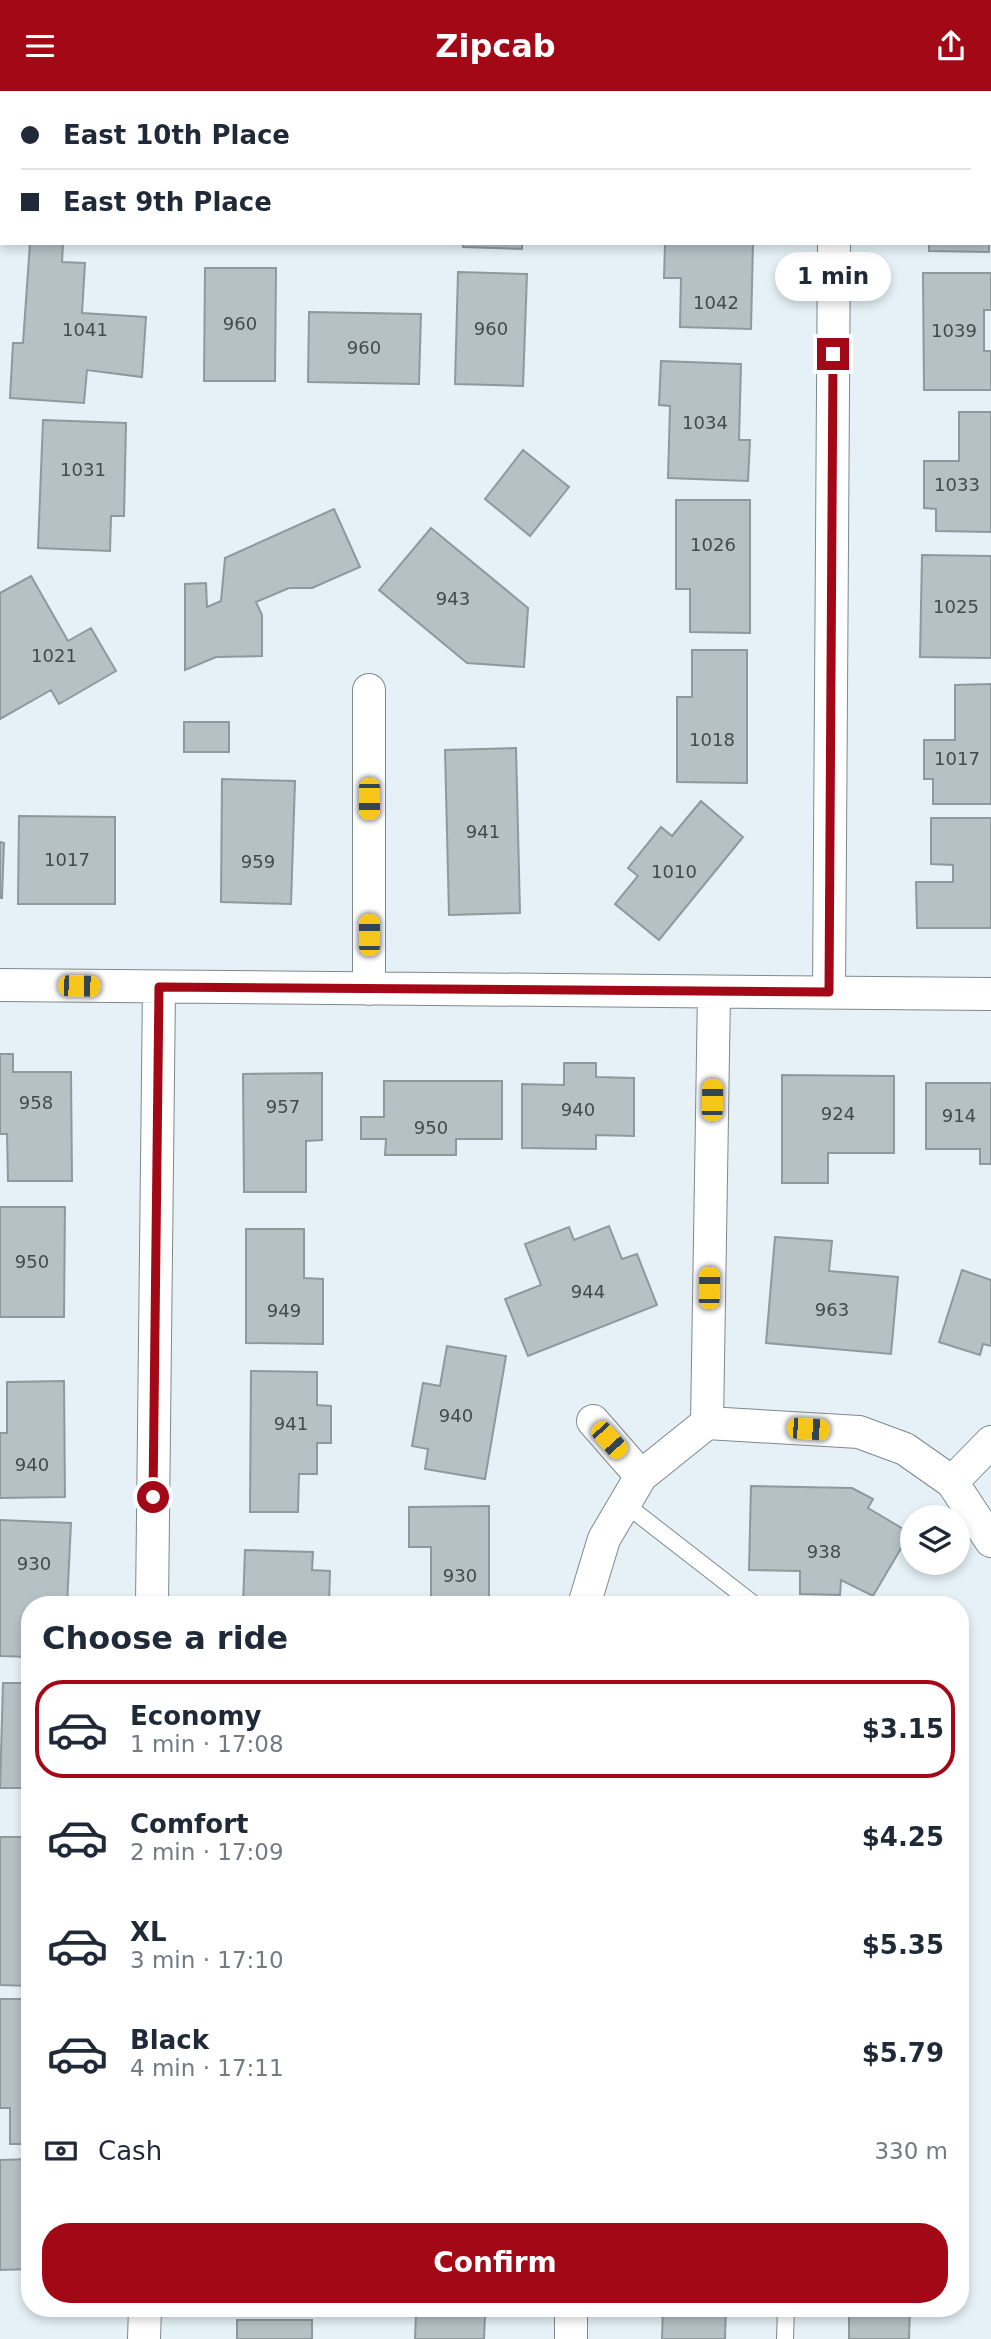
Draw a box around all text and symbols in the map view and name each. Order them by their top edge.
icon: menu [21,27,59,65]
text: Zipcab [435,27,556,65]
icon: share [932,27,970,65]
text: East 10th Place [63,120,290,150]
text: East 9th Place [63,187,272,217]
callout: 1 min [775,253,891,301]
text: 1 min [797,263,869,289]
house number: 1042 [693,292,739,313]
house number: 960 [223,313,257,334]
house number: 960 [474,318,508,339]
house number: 1041 [62,319,108,340]
house number: 1039 [931,320,977,341]
house number: 960 [347,337,381,358]
route end [817,338,849,370]
house number: 1034 [682,412,728,433]
house number: 1031 [60,459,106,480]
house number: 1033 [934,474,980,495]
house number: 1026 [690,534,736,555]
house number: 943 [436,588,470,609]
house number: 1025 [933,596,979,617]
house number: 1021 [31,645,77,666]
house number: 1018 [689,729,735,750]
house number: 1017 [934,748,980,769]
car [359,778,380,820]
house number: 941 [466,821,500,842]
house number: 1017 [44,849,90,870]
house number: 959 [241,851,275,872]
house number: 1010 [651,861,697,882]
car [359,914,380,956]
car [58,975,101,997]
car [702,1079,723,1121]
house number: 958 [19,1092,53,1113]
house number: 957 [266,1096,300,1117]
house number: 940 [561,1099,595,1120]
house number: 924 [821,1103,855,1124]
house number: 914 [942,1105,976,1126]
house number: 950 [414,1117,448,1138]
house number: 950 [15,1251,49,1272]
car [699,1267,720,1309]
house number: 944 [571,1281,605,1302]
house number: 963 [815,1299,849,1320]
house number: 949 [267,1300,301,1321]
house number: 940 [439,1405,473,1426]
house number: 941 [274,1413,308,1434]
car [588,1417,631,1463]
car [787,1417,830,1441]
house number: 940 [15,1454,49,1475]
route start [137,1481,169,1513]
map controls [900,1505,970,1575]
button: layers [900,1505,970,1575]
house number: 938 [807,1541,841,1562]
house number: 930 [17,1553,51,1574]
house number: 930 [443,1565,477,1586]
text: Choose a ride [42,1619,288,1657]
icon: car [46,1698,109,1761]
text: Economy [130,1701,261,1731]
text: $3.15 [862,1714,944,1744]
text: 1 min · 17:08 [130,1731,284,1757]
icon: car [46,1806,109,1869]
text: Comfort [130,1809,248,1839]
text: $4.25 [862,1822,944,1852]
text: 2 min · 17:09 [130,1839,284,1865]
icon: car [46,1914,109,1977]
text: XL [130,1917,167,1947]
text: $5.35 [862,1930,944,1960]
text: 3 min · 17:10 [130,1947,284,1973]
icon: car [46,2022,109,2085]
text: Black [130,2025,209,2055]
text: $5.79 [862,2038,944,2068]
text: 4 min · 17:11 [130,2055,284,2081]
icon: cash [42,2132,80,2170]
text: Cash [98,2136,162,2166]
text: 330 m [874,2138,948,2164]
button: Confirm [42,2223,948,2303]

